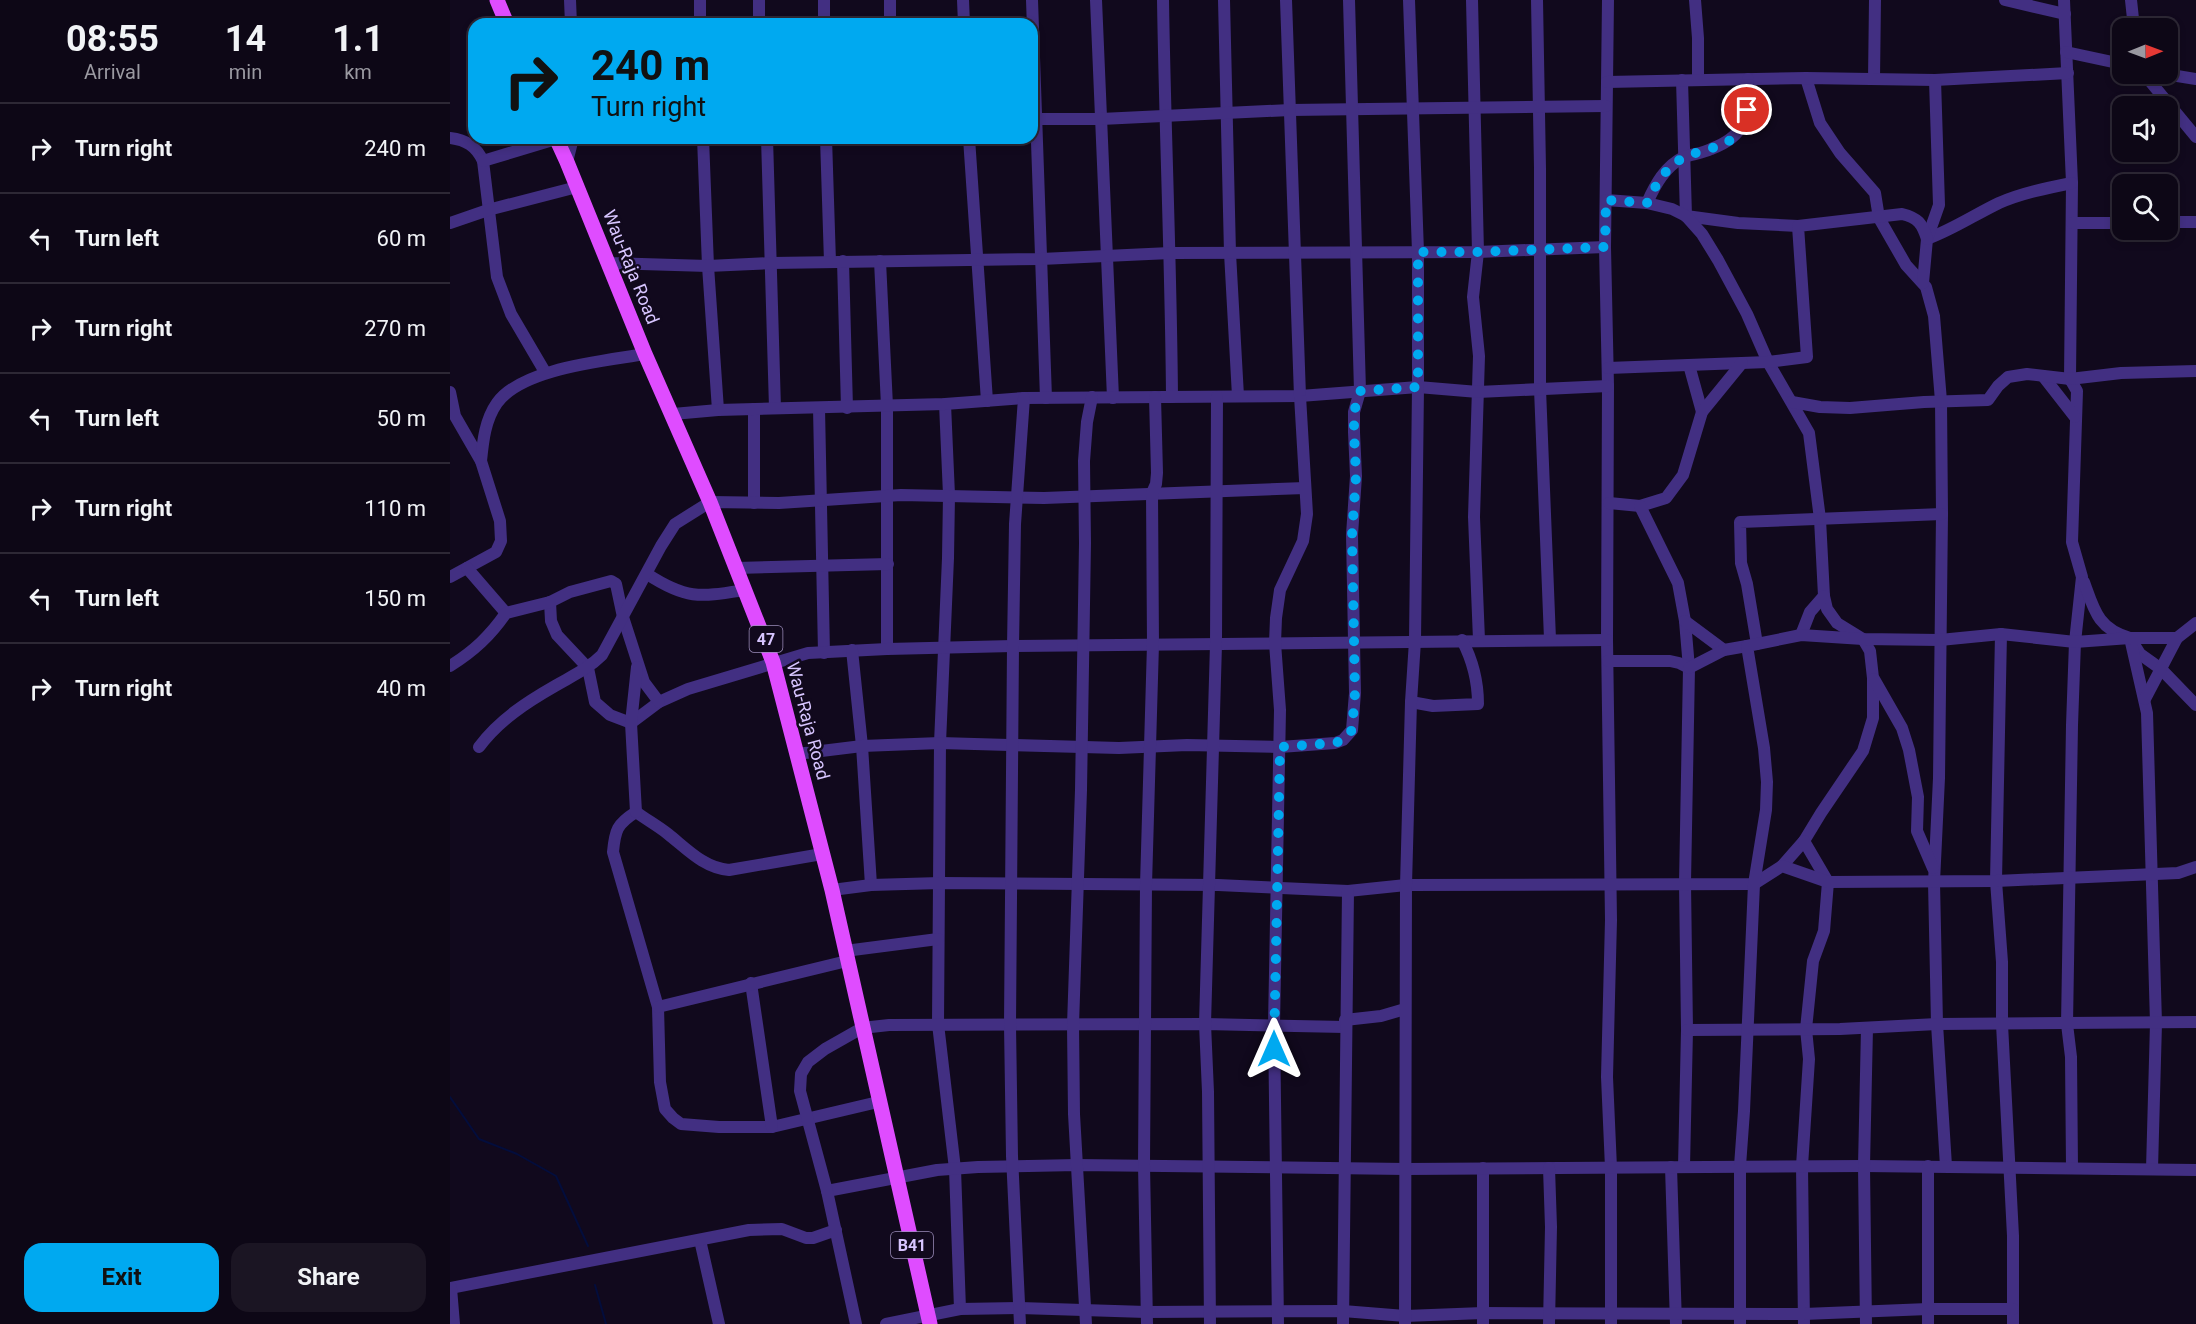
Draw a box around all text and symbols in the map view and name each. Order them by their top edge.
text: 08:55 [66,18,159,60]
text: 14 [225,18,266,60]
text: 1.1 [332,18,384,60]
north arrow [2112,18,2178,84]
map controls [2112,18,2178,240]
text: 240 m [591,41,710,90]
icon: right [492,42,570,120]
text: Arrival [84,60,141,84]
text: min [229,60,262,84]
text: km [344,60,372,84]
pin [1721,84,1772,135]
text: Turn right [591,91,706,123]
icon: arrive [1730,93,1763,126]
button: sound [2112,96,2178,162]
icon: right [24,132,57,165]
text: Turn right [75,136,172,161]
text: 240 m [364,136,426,161]
button: search [2112,174,2178,240]
street label: Wau-Raja Road [599,207,664,327]
icon: left [24,222,57,255]
text: Turn left [75,226,159,251]
text: 60 m [377,226,426,251]
icon: right [24,312,57,345]
text: Turn right [75,316,172,341]
text: 270 m [364,316,426,341]
icon: left [24,402,57,435]
text: Turn left [75,406,159,431]
text: 50 m [377,406,426,431]
icon: right [24,492,57,525]
text: Turn right [75,496,172,521]
text: 110 m [364,496,426,521]
icon: left [24,582,57,615]
text: Turn left [75,586,159,611]
text: 150 m [364,586,426,611]
road number: 47 [750,626,782,652]
street label: Wau-Raja Road [783,660,834,782]
icon: right [24,672,57,705]
text: Turn right [75,676,172,701]
text: 40 m [377,676,426,701]
position arrow [1242,1017,1306,1081]
road number: B41 [891,1232,933,1258]
button: Exit [24,1243,219,1312]
button: Share [231,1243,426,1312]

